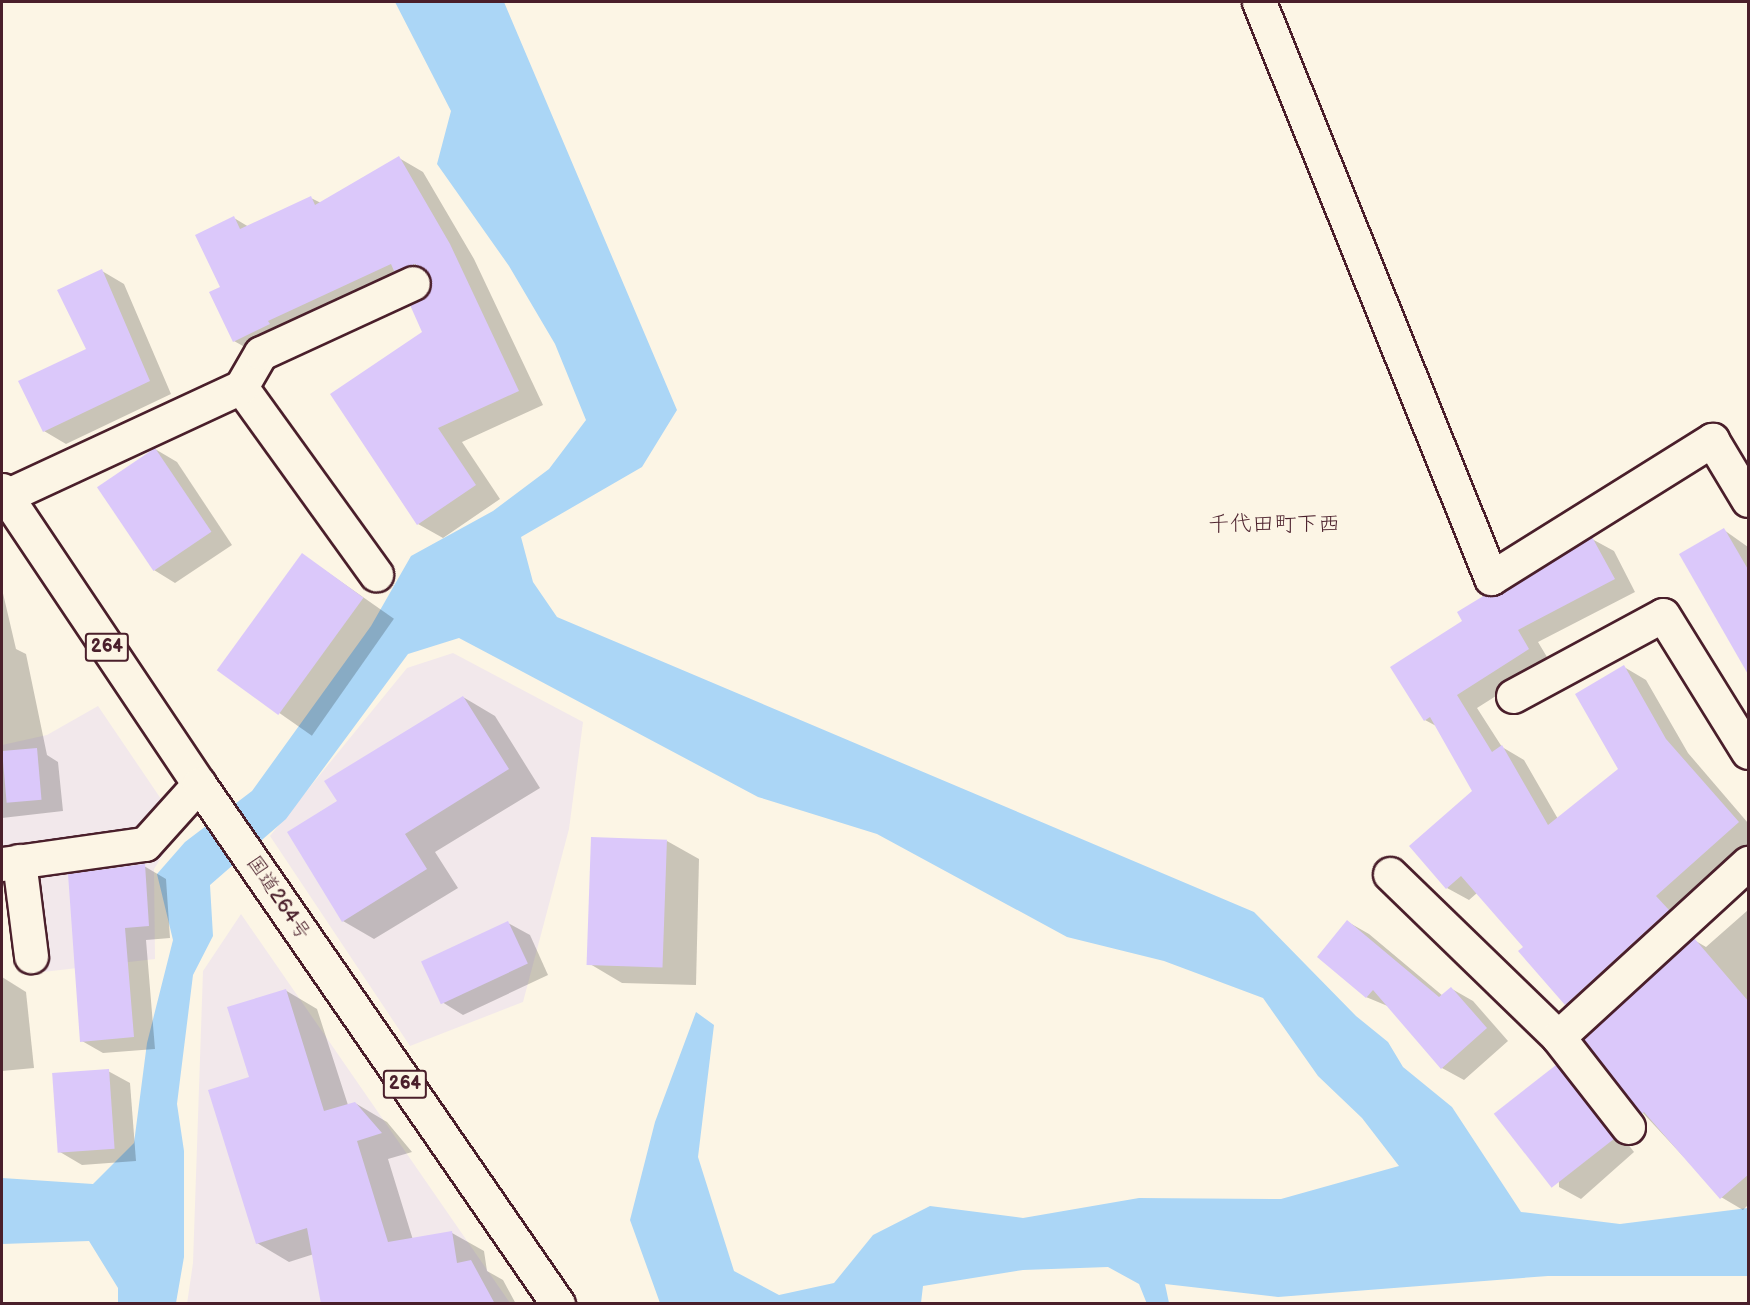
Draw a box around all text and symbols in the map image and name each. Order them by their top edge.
district label: 千代田町下西 [1208,512,1340,538]
road number: 264 [84,632,130,662]
street label: 国道264号 [241,851,315,945]
road number: 264 [382,1069,428,1099]

